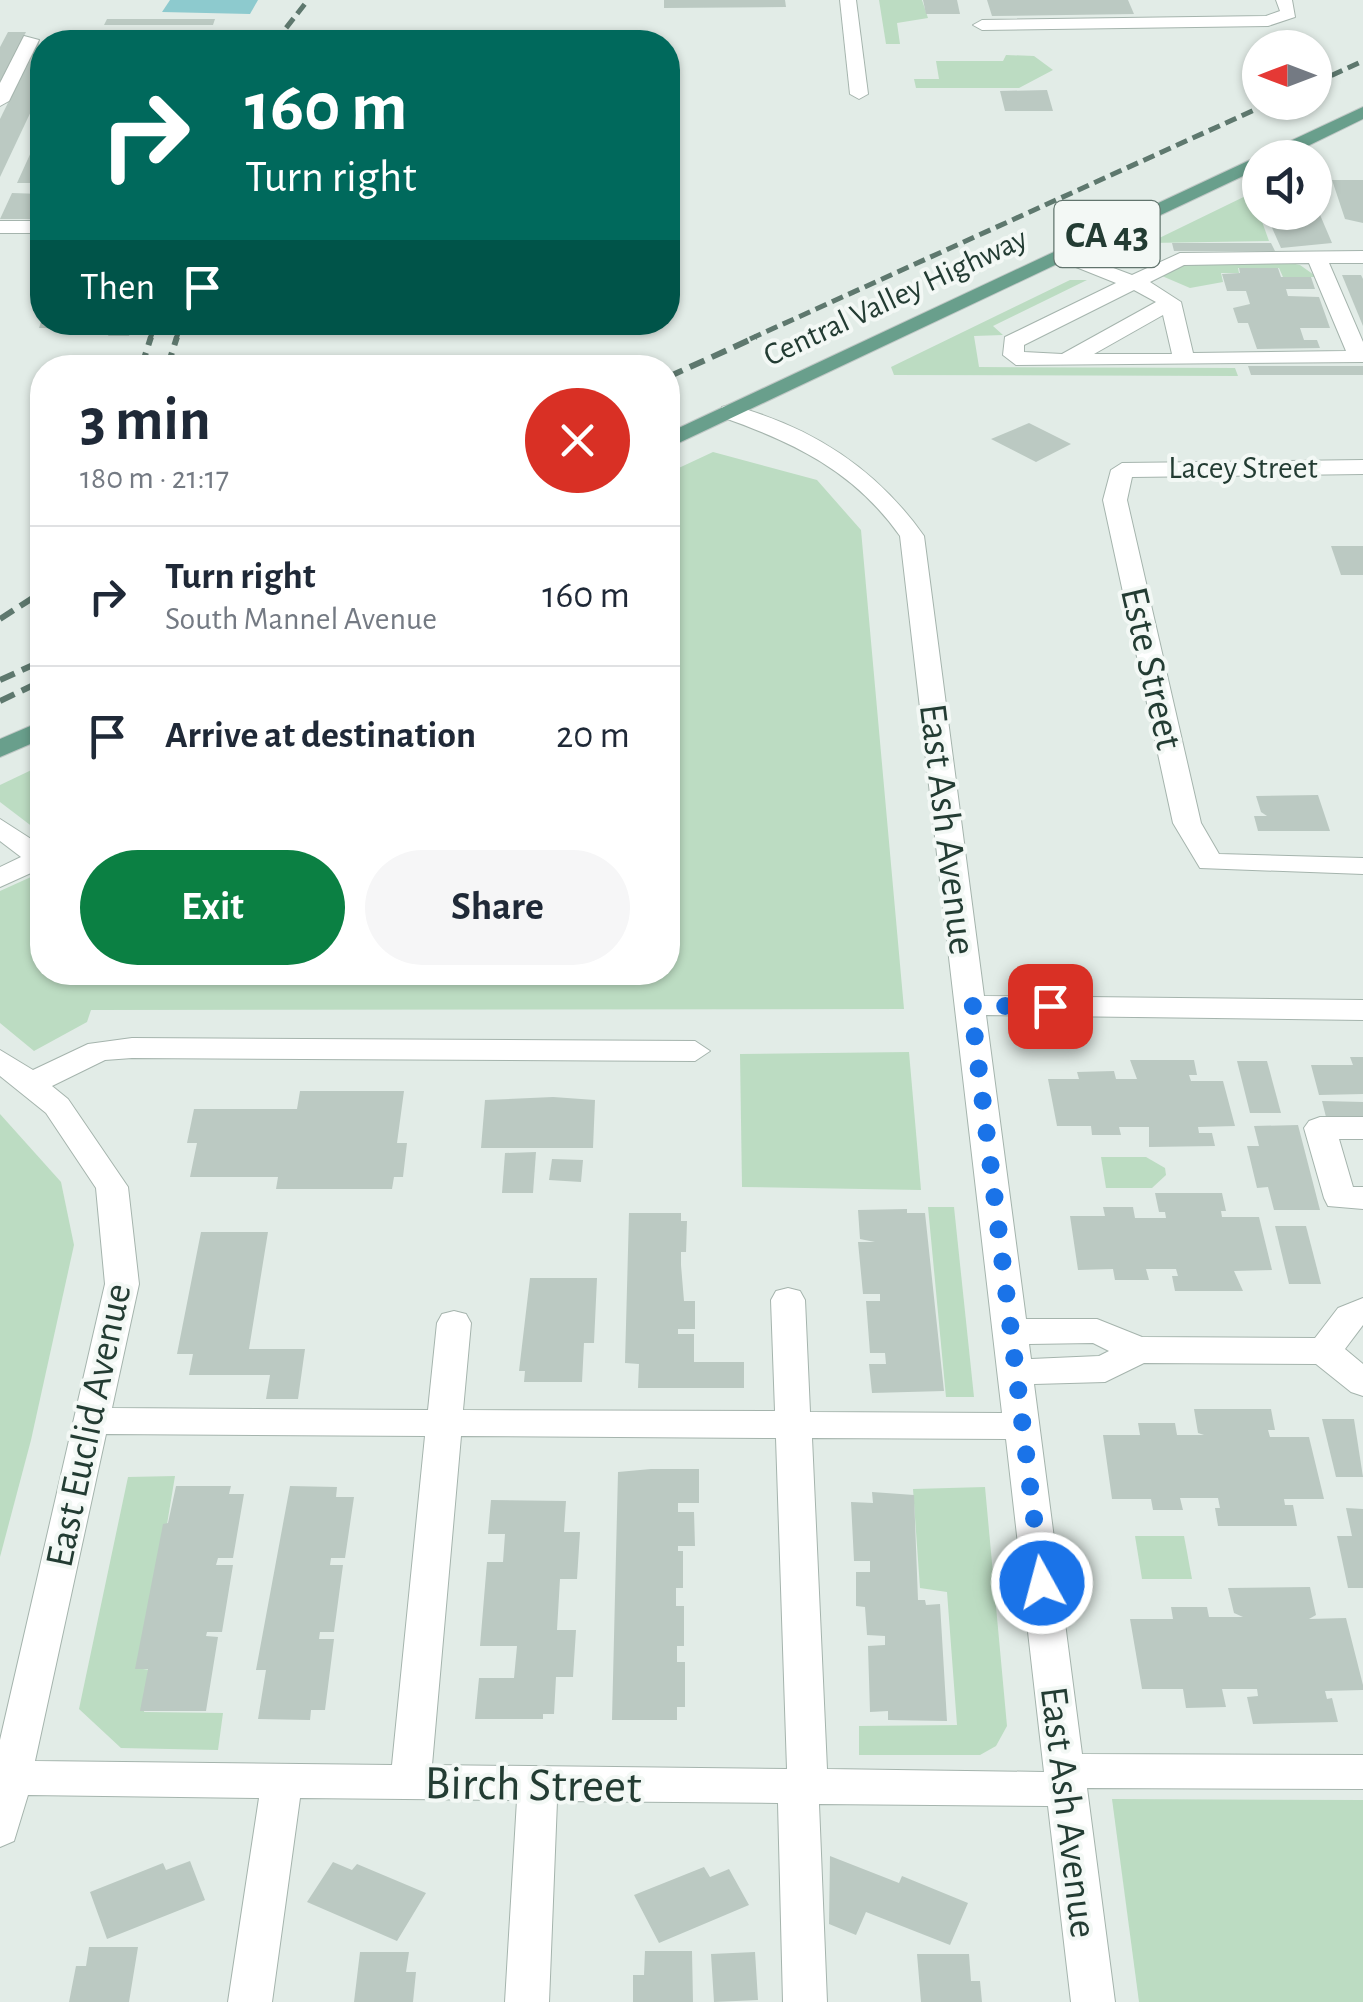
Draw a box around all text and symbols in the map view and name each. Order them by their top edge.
north arrow [1242,30,1332,120]
map controls [1242,30,1332,230]
icon: right [80,70,210,200]
text: 160 m [245,73,408,143]
button: sound [1242,140,1332,230]
text: Turn right [245,155,417,200]
road number: CA 43 [1054,201,1160,267]
street label: Central Valley Highway [759,222,1032,372]
icon: arrive [175,260,230,315]
text: Then [80,269,155,307]
button: close [525,388,630,493]
text: 3 min [80,391,211,451]
street label: Lacey Street [1168,452,1318,484]
text: 180 m · 21:17 [80,462,229,494]
text: Turn right [165,558,315,596]
icon: right [80,569,135,624]
text: 160 m [542,577,630,615]
street label: Este Street [1113,583,1189,754]
text: South Mannel Avenue [165,603,437,635]
street label: East Ash Avenue [912,701,982,957]
icon: arrive [80,709,135,764]
text: Arrive at destination [165,717,476,755]
text: 20 m [556,717,630,755]
button: Exit [80,850,345,965]
button: Share [365,850,630,965]
pin [1008,964,1093,1049]
icon: arrive [1023,979,1078,1034]
street label: East Euclid Avenue [39,1280,139,1571]
position arrow [990,1531,1094,1635]
street label: East Ash Avenue [1033,1684,1103,1940]
street label: Birch Street [424,1760,642,1812]

